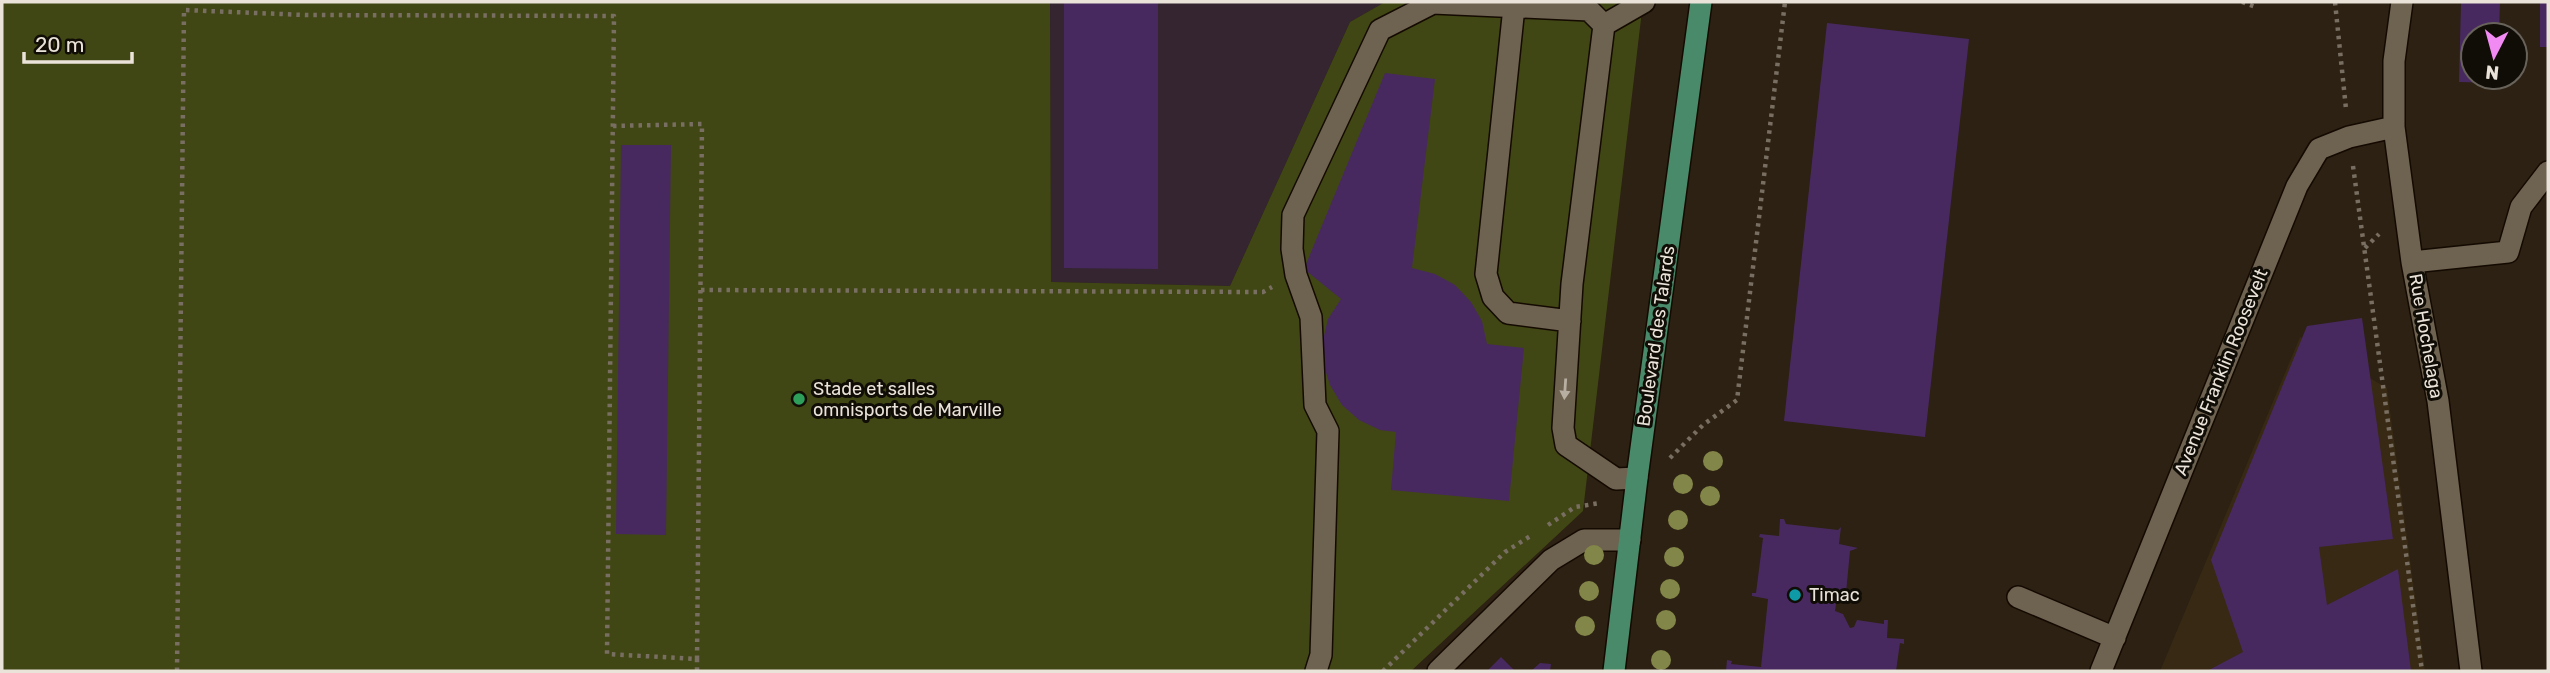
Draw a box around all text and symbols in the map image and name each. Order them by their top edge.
scale bar [24,21,133,65]
north arrow [2459,21,2529,91]
text: 20 m [35,32,84,57]
text: N [2484,60,2500,85]
street label: Boulevard des Talards [1632,244,1680,428]
street label: Avenue Franklin Roosevelt [2169,265,2273,479]
street label: Rue Hochelaga [2404,272,2448,400]
place label: Stade et salles omnisports de Marville [813,378,1002,421]
one-way arrow [1559,378,1570,400]
marker: Stade et salles omnisports de Marville [791,391,807,407]
place label: Timac [1809,584,1860,606]
marker: Timac [1787,587,1803,603]

